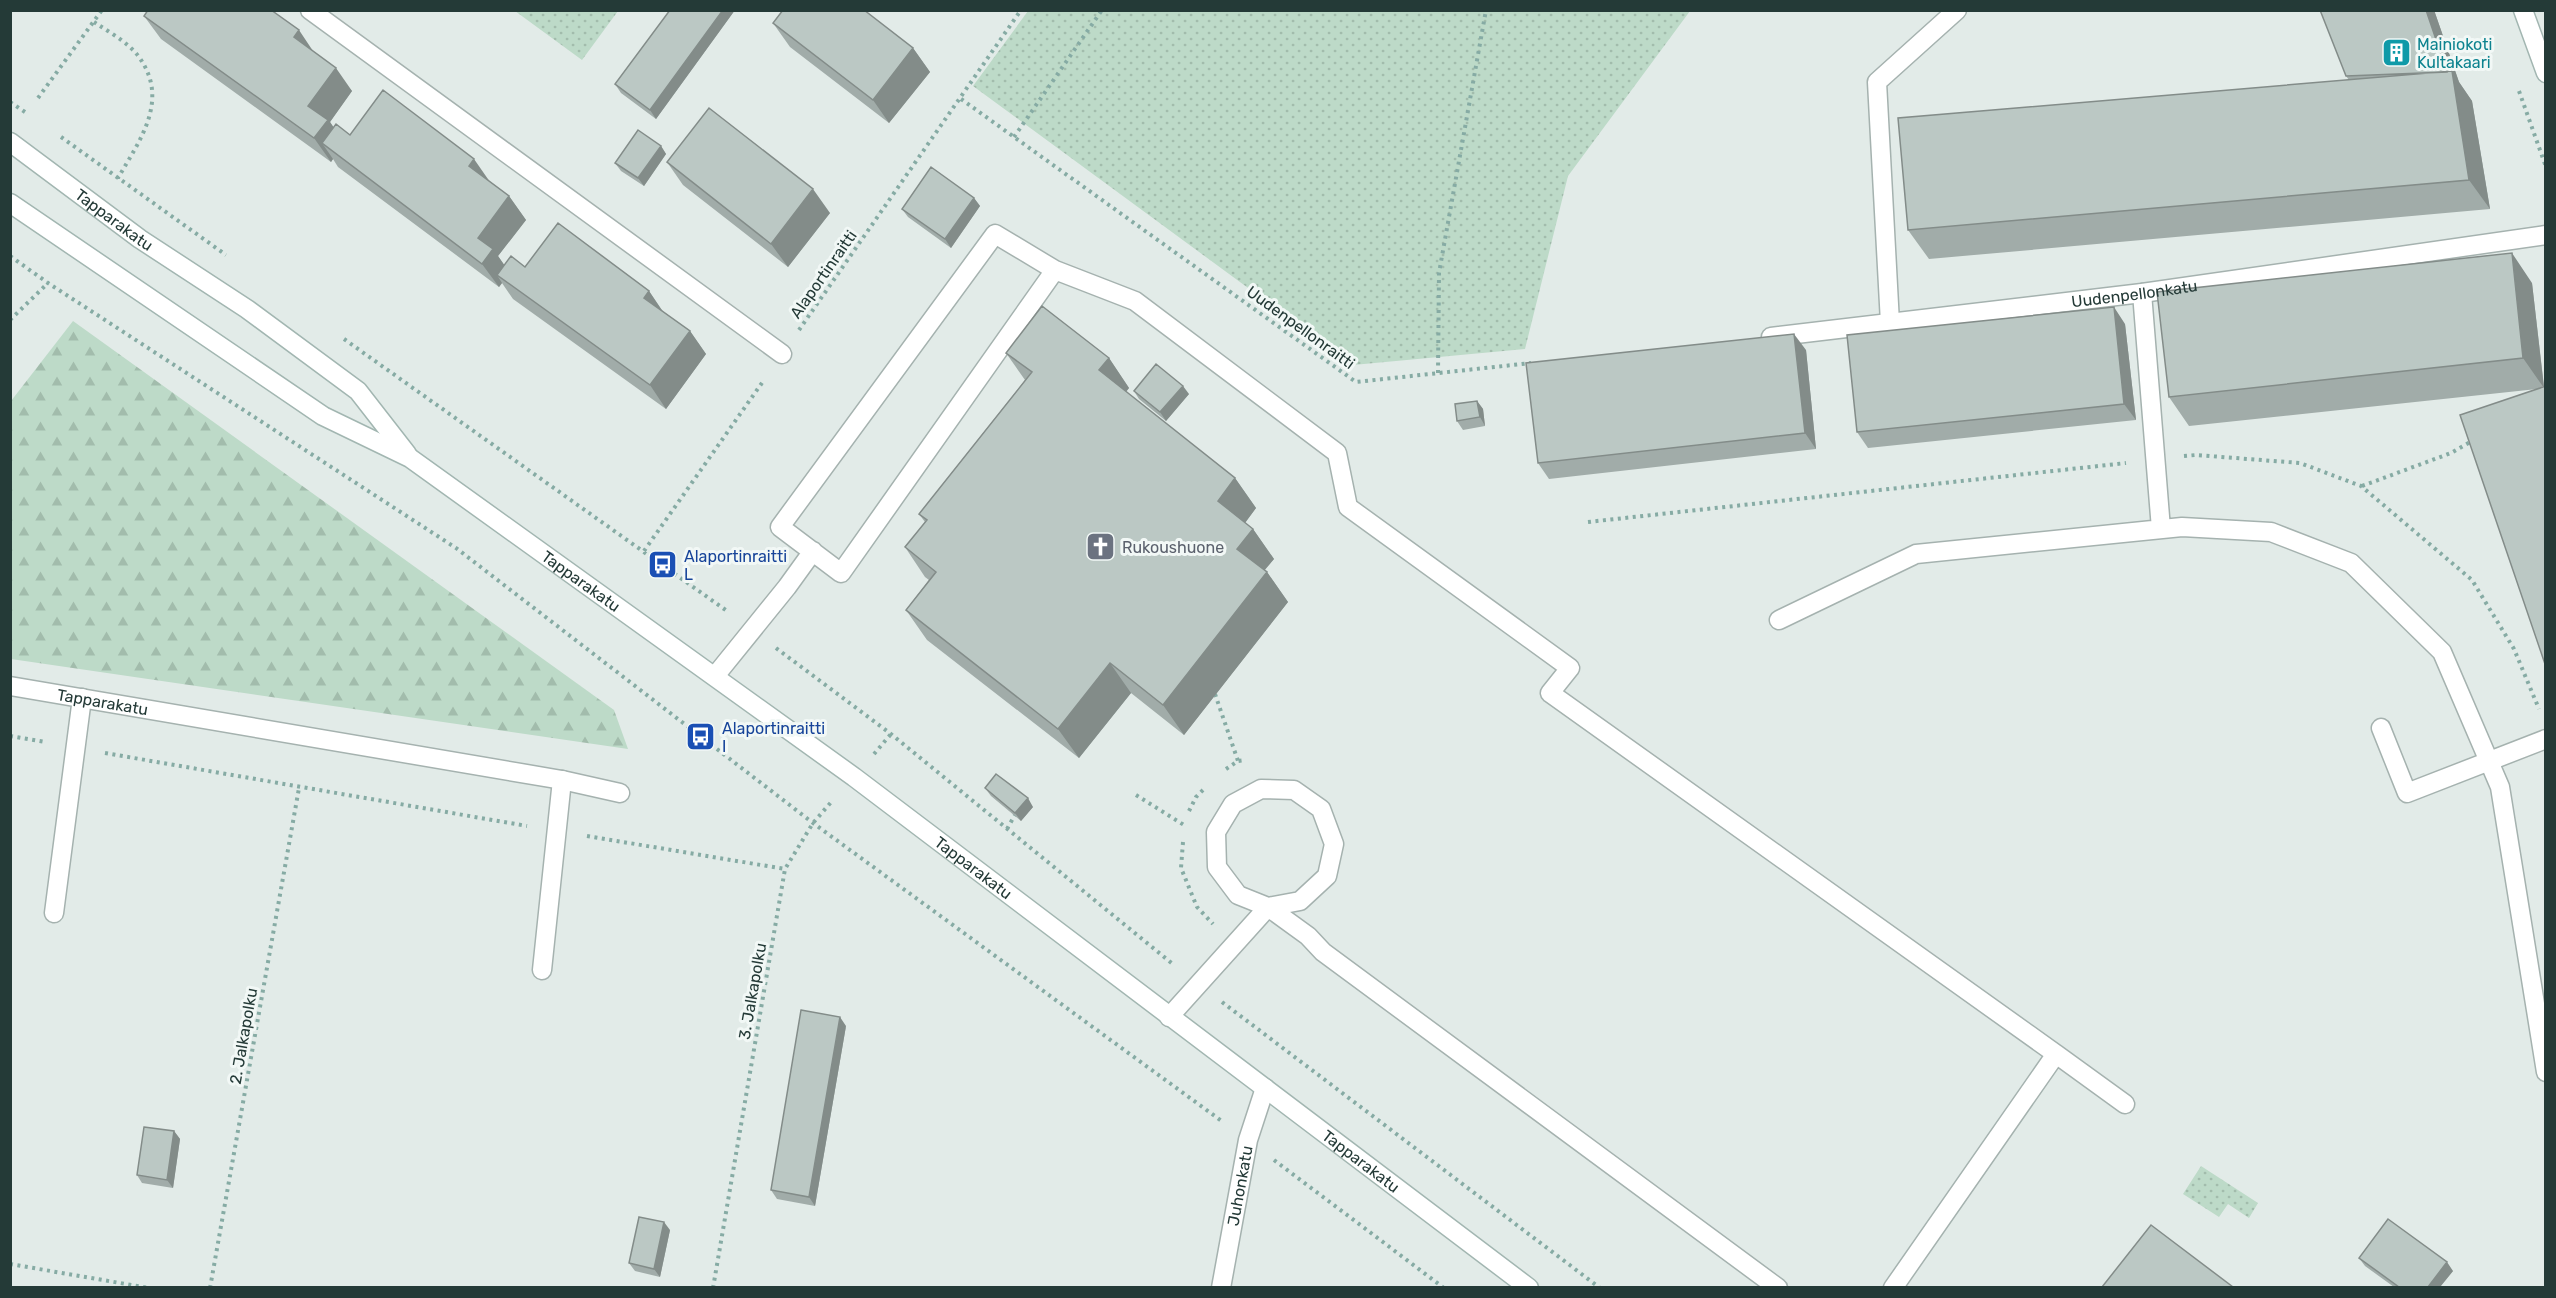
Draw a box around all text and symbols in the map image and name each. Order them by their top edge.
place label: Mainiokoti Kultakaari [2417,35,2492,72]
building icon: Mainiokoti Kultakaari [2380,37,2412,69]
street label: Tapparakatu [71,185,157,255]
street label: Alaportinraitti [786,227,861,322]
street label: Uudenpellonkatu [2070,276,2199,311]
street label: Uudenpellonraitti [1243,282,1359,373]
church icon: Rukoushuone [1085,531,1117,563]
place label: Rukoushuone [1122,538,1224,557]
street label: Tapparakatu [538,547,624,616]
place label: Alaportinraitti L [684,547,787,584]
bus stop icon: Alaportinraitti L [647,549,679,581]
street label: Tapparakatu [56,685,150,719]
place label: Alaportinraitti I [722,719,825,756]
bus stop icon: Alaportinraitti I [685,721,717,753]
street label: Tapparakatu [931,833,1016,903]
street label: 3. Jalkapolku [735,941,770,1041]
street label: 2. Jalkapolku [226,986,261,1086]
street label: Tapparakatu [1318,1126,1403,1197]
street label: Juhonkatu [1224,1144,1257,1227]

